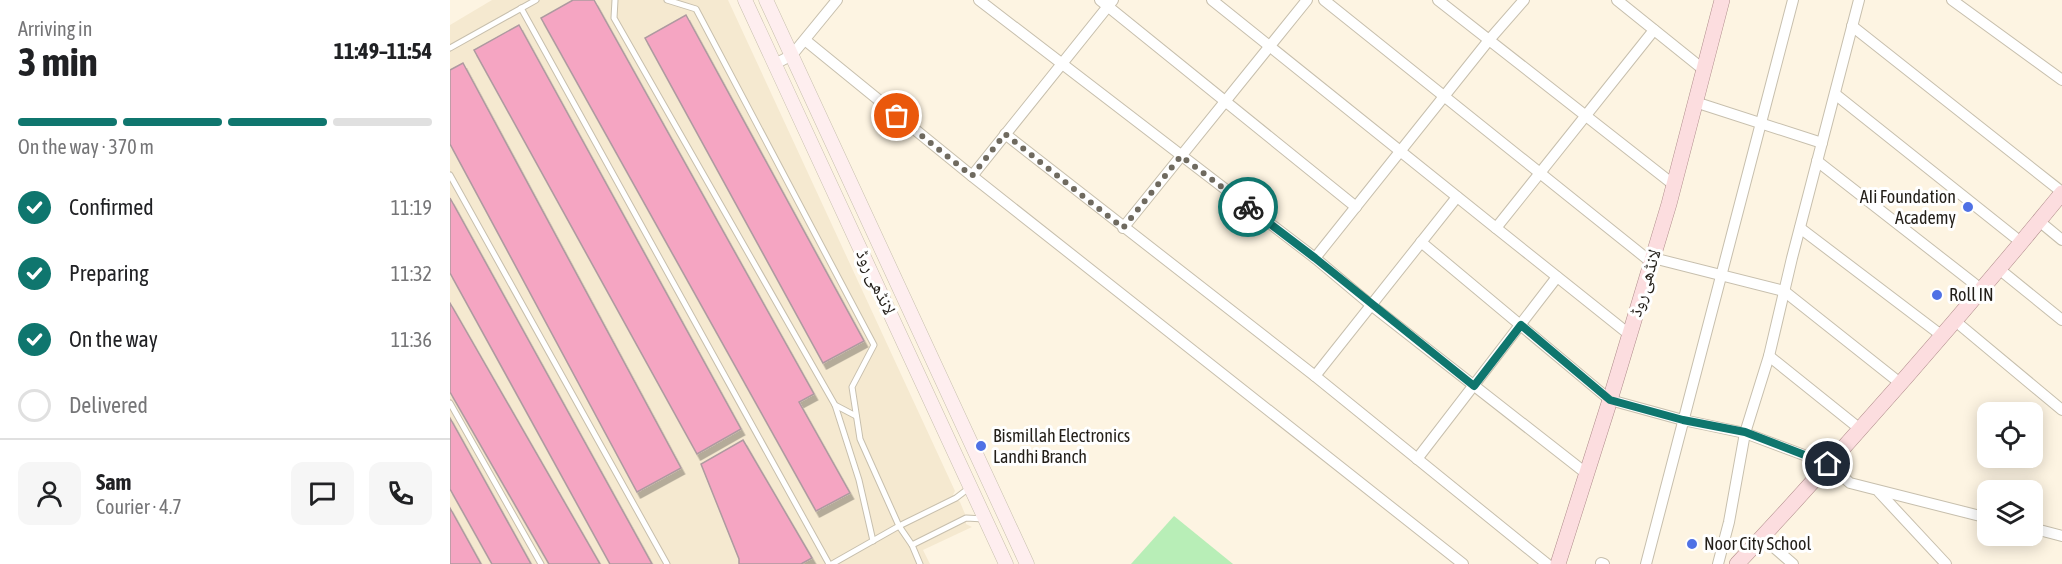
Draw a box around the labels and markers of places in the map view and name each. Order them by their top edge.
pin [871,90,922,141]
place label: AIi Foundation Academy [1860,186,1956,228]
marker: AIi Foundation Academy [1961,200,1975,214]
place label: Roll IN [1949,284,1994,305]
marker: Roll IN [1930,288,1944,302]
place label: Bismillah Electronics Landhi Branch [993,425,1130,467]
pin [1802,438,1853,489]
marker: Bismillah Electronics Landhi Branch [974,439,988,453]
place label: Noor City School [1704,533,1811,554]
marker: Noor City School [1685,537,1699,551]

